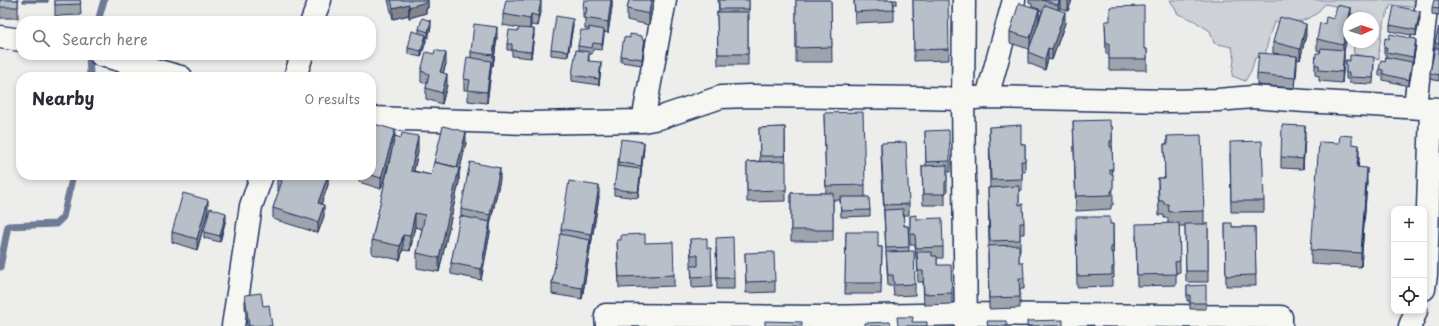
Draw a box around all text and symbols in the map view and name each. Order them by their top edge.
north arrow [1343,12,1379,48]
search box [16,16,376,60]
icon: search [30,27,52,49]
text: Search here [62,27,148,50]
text: Nearby [32,85,94,111]
text: 0 results [305,89,360,108]
map controls [1391,206,1427,314]
button: + [1391,206,1427,242]
button: − [1391,242,1427,278]
button: locate [1391,278,1427,314]

